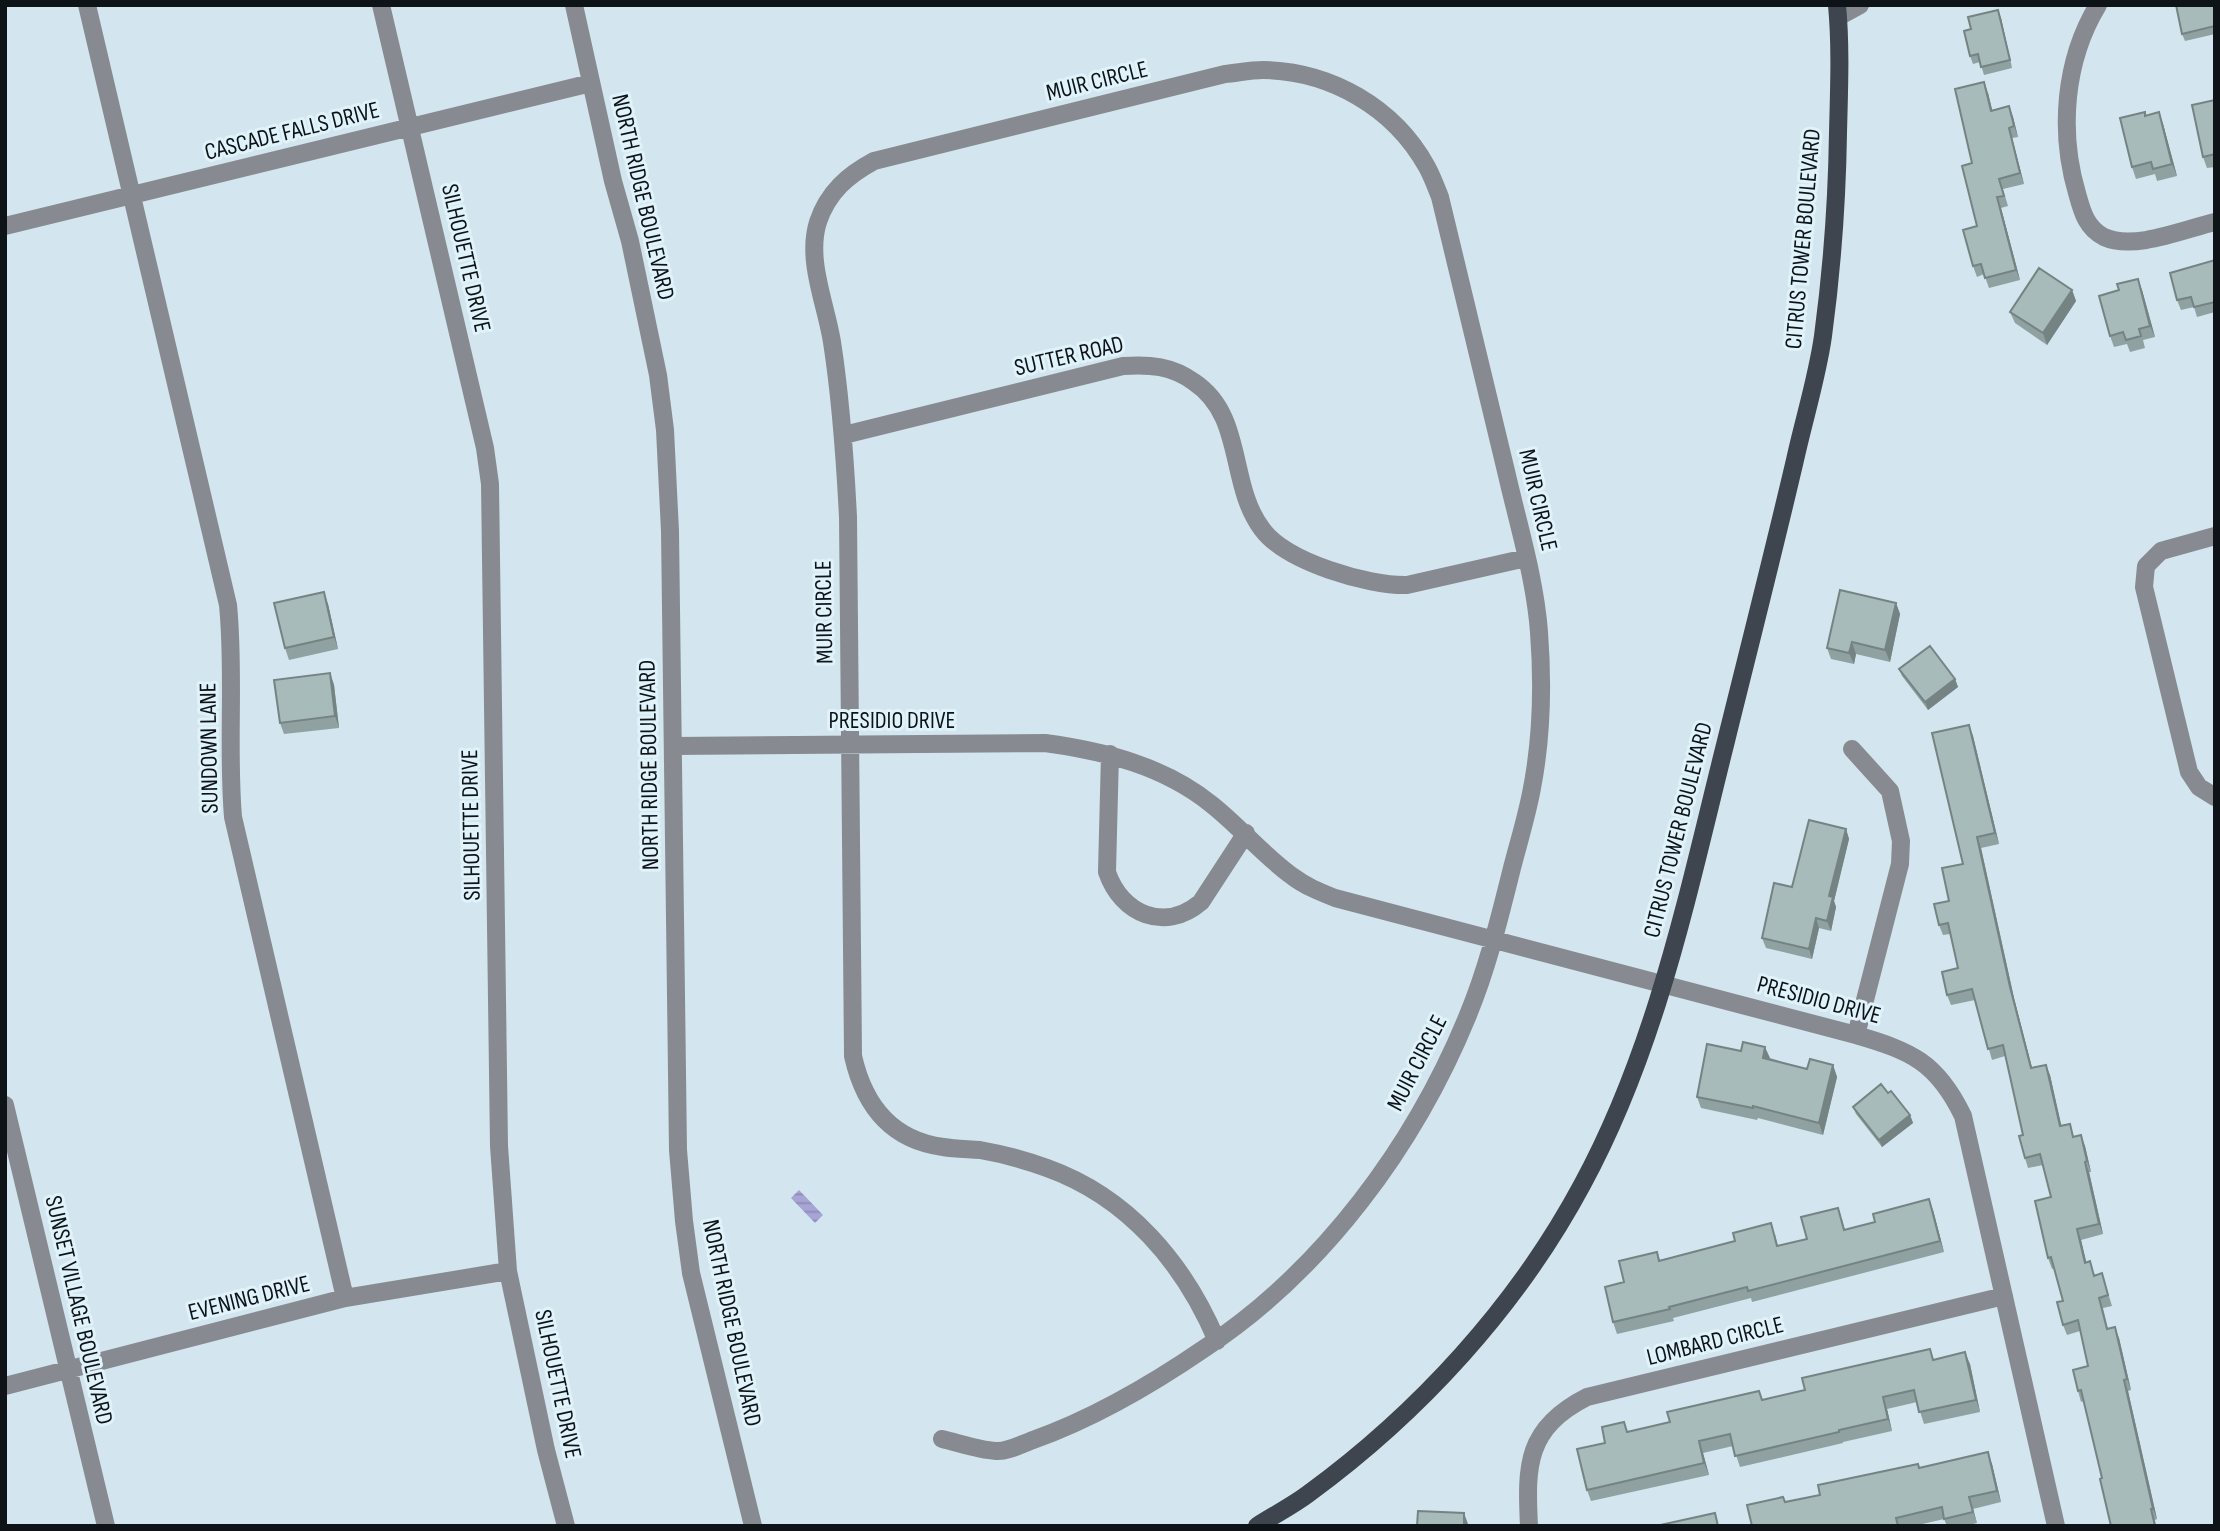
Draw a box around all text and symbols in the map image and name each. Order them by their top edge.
street label: MUIR CIRCLE [1043,54,1151,108]
street label: NORTH RIDGE BOULEVARD [605,91,681,303]
street label: CASCADE FALLS DRIVE [202,95,382,167]
street label: CITRUS TOWER BOULEVARD [1779,128,1827,350]
street label: SILHOUETTE DRIVE [435,181,497,335]
street label: SUTTER ROAD [1012,329,1126,383]
street label: MUIR CIRCLE [1512,446,1564,554]
street label: MUIR CIRCLE [809,560,839,664]
street label: NORTH RIDGE BOULEVARD [633,660,665,870]
street label: SUNDOWN LANE [193,682,225,814]
street label: PRESIDIO DRIVE [829,706,955,735]
street label: CITRUS TOWER BOULEVARD [1637,719,1719,941]
street label: SILHOUETTE DRIVE [455,749,487,901]
street label: PRESIDIO DRIVE [1754,970,1884,1030]
street label: MUIR CIRCLE [1381,1010,1453,1116]
street label: SUNSET VILLAGE BOULEVARD [39,1193,119,1427]
street label: NORTH RIDGE BOULEVARD [696,1217,768,1429]
street label: EVENING DRIVE [185,1269,313,1327]
street label: SILHOUETTE DRIVE [528,1307,588,1461]
street label: LOMBARD CIRCLE [1644,1310,1786,1372]

